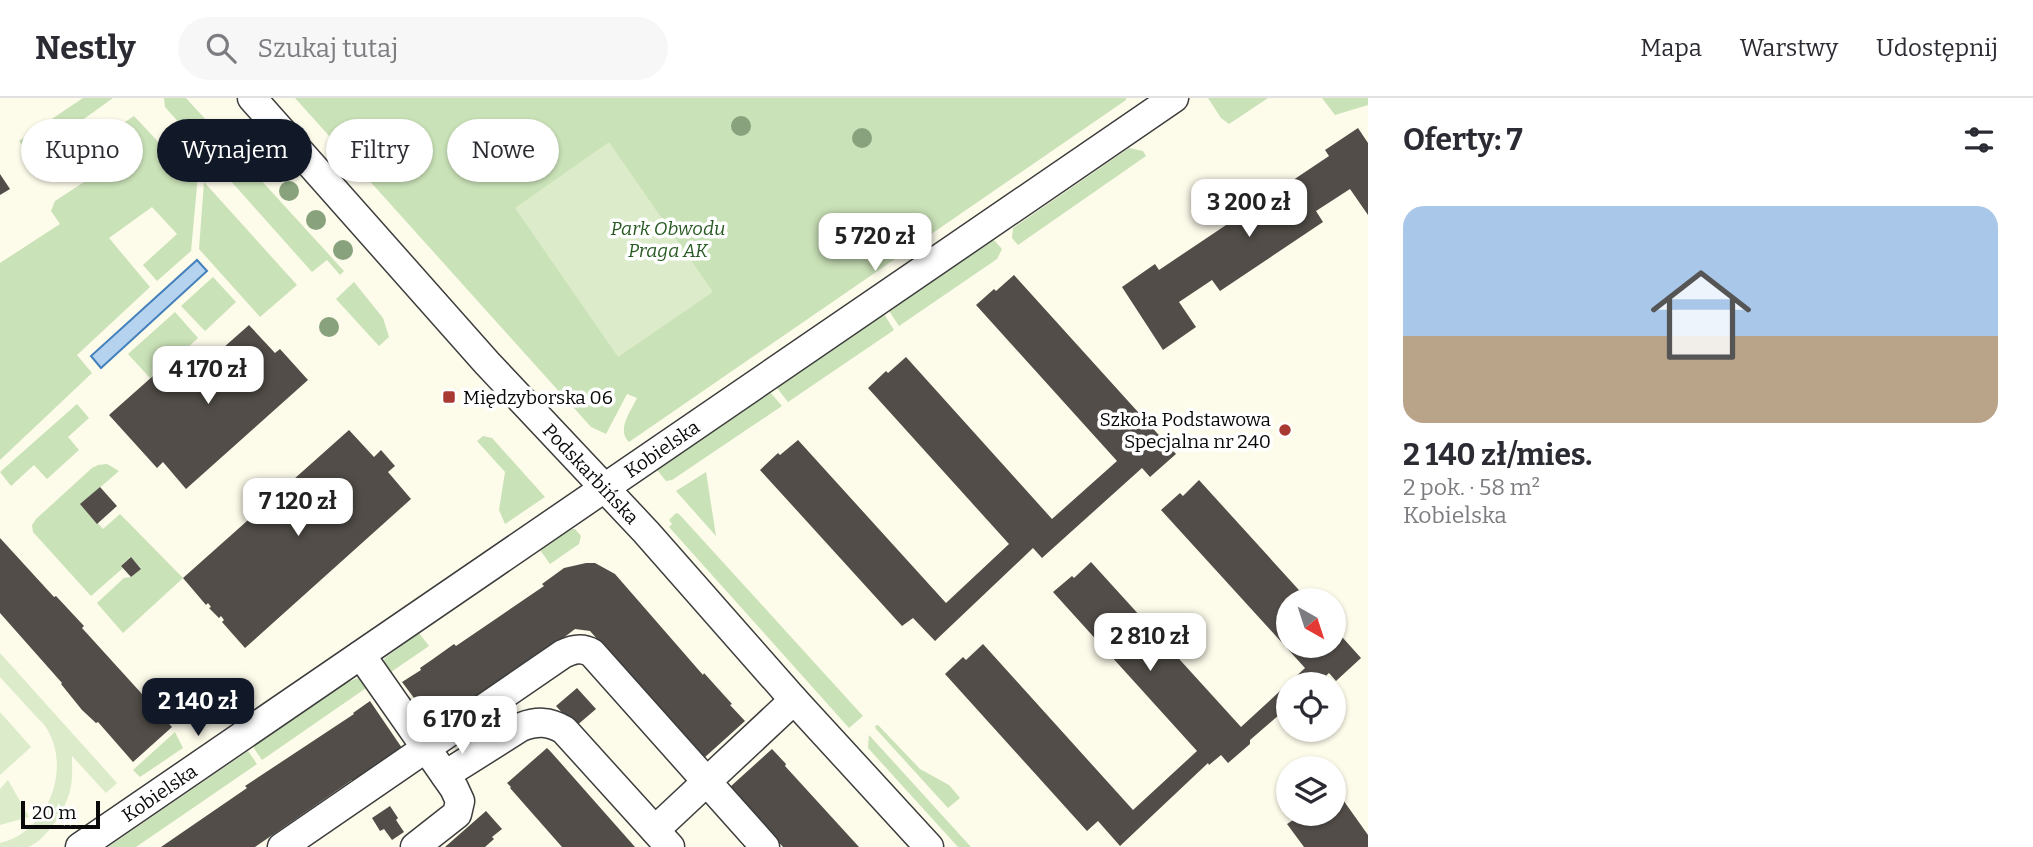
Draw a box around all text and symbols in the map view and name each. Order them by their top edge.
search box [178,17,668,80]
text: Nestly [35,28,136,68]
icon: search [202,29,240,67]
text: Szukaj tutaj [258,33,398,64]
text: Mapa [1640,34,1702,62]
text: Warstwy [1740,34,1838,62]
text: Udostępnij [1876,34,1998,62]
chip: Kupno [21,119,143,182]
chip: Wynajem [157,119,312,182]
chip: Filtry [326,119,433,182]
chip: Nowe [447,119,559,182]
icon: filters [1960,121,1998,159]
text: Oferty: 7 [1403,122,1523,158]
pin: 3 200 zł [1177,180,1321,239]
text: 3 200 zł [1207,188,1291,216]
pin: 5 720 zł [803,214,947,273]
park label: Park Obwodu Praga AK [610,217,726,262]
text: 5 720 zł [835,222,915,250]
icon: home [1638,252,1764,378]
pin: 4 170 zł [136,346,280,406]
text: 4 170 zł [169,355,247,383]
place label: Międzyborska 06 [463,386,613,409]
marker: Międzyborska 06 [441,389,457,405]
place label: Szkoła Podstawowa Specjalna nr 240 [1099,408,1272,453]
street label: Kobielska [620,415,704,483]
street label: Podskarbińska [538,419,644,529]
marker: Szkoła Podstawowa Specjalna nr 240 [1277,422,1293,438]
text: 2 140 zł/mies. [1403,437,1592,473]
text: 2 pok. · 58 m² [1403,473,1540,501]
pin: 7 120 zł [226,478,370,538]
text: 7 120 zł [259,487,337,515]
text: Kobielska [1403,501,1507,529]
north arrow [1276,588,1346,658]
map controls [1276,588,1346,826]
pin: 2 810 zł [1078,614,1222,673]
text: 2 810 zł [1110,622,1190,650]
button: locate [1276,672,1346,742]
pin: 2 140 zł [126,678,270,738]
text: 2 140 zł [158,687,238,715]
pin: 6 170 zł [390,696,534,756]
text: 6 170 zł [423,705,501,733]
button: layers [1276,756,1346,826]
street label: Kobielska [118,759,202,827]
scale bar [21,798,100,830]
text: 20 m [32,801,76,824]

